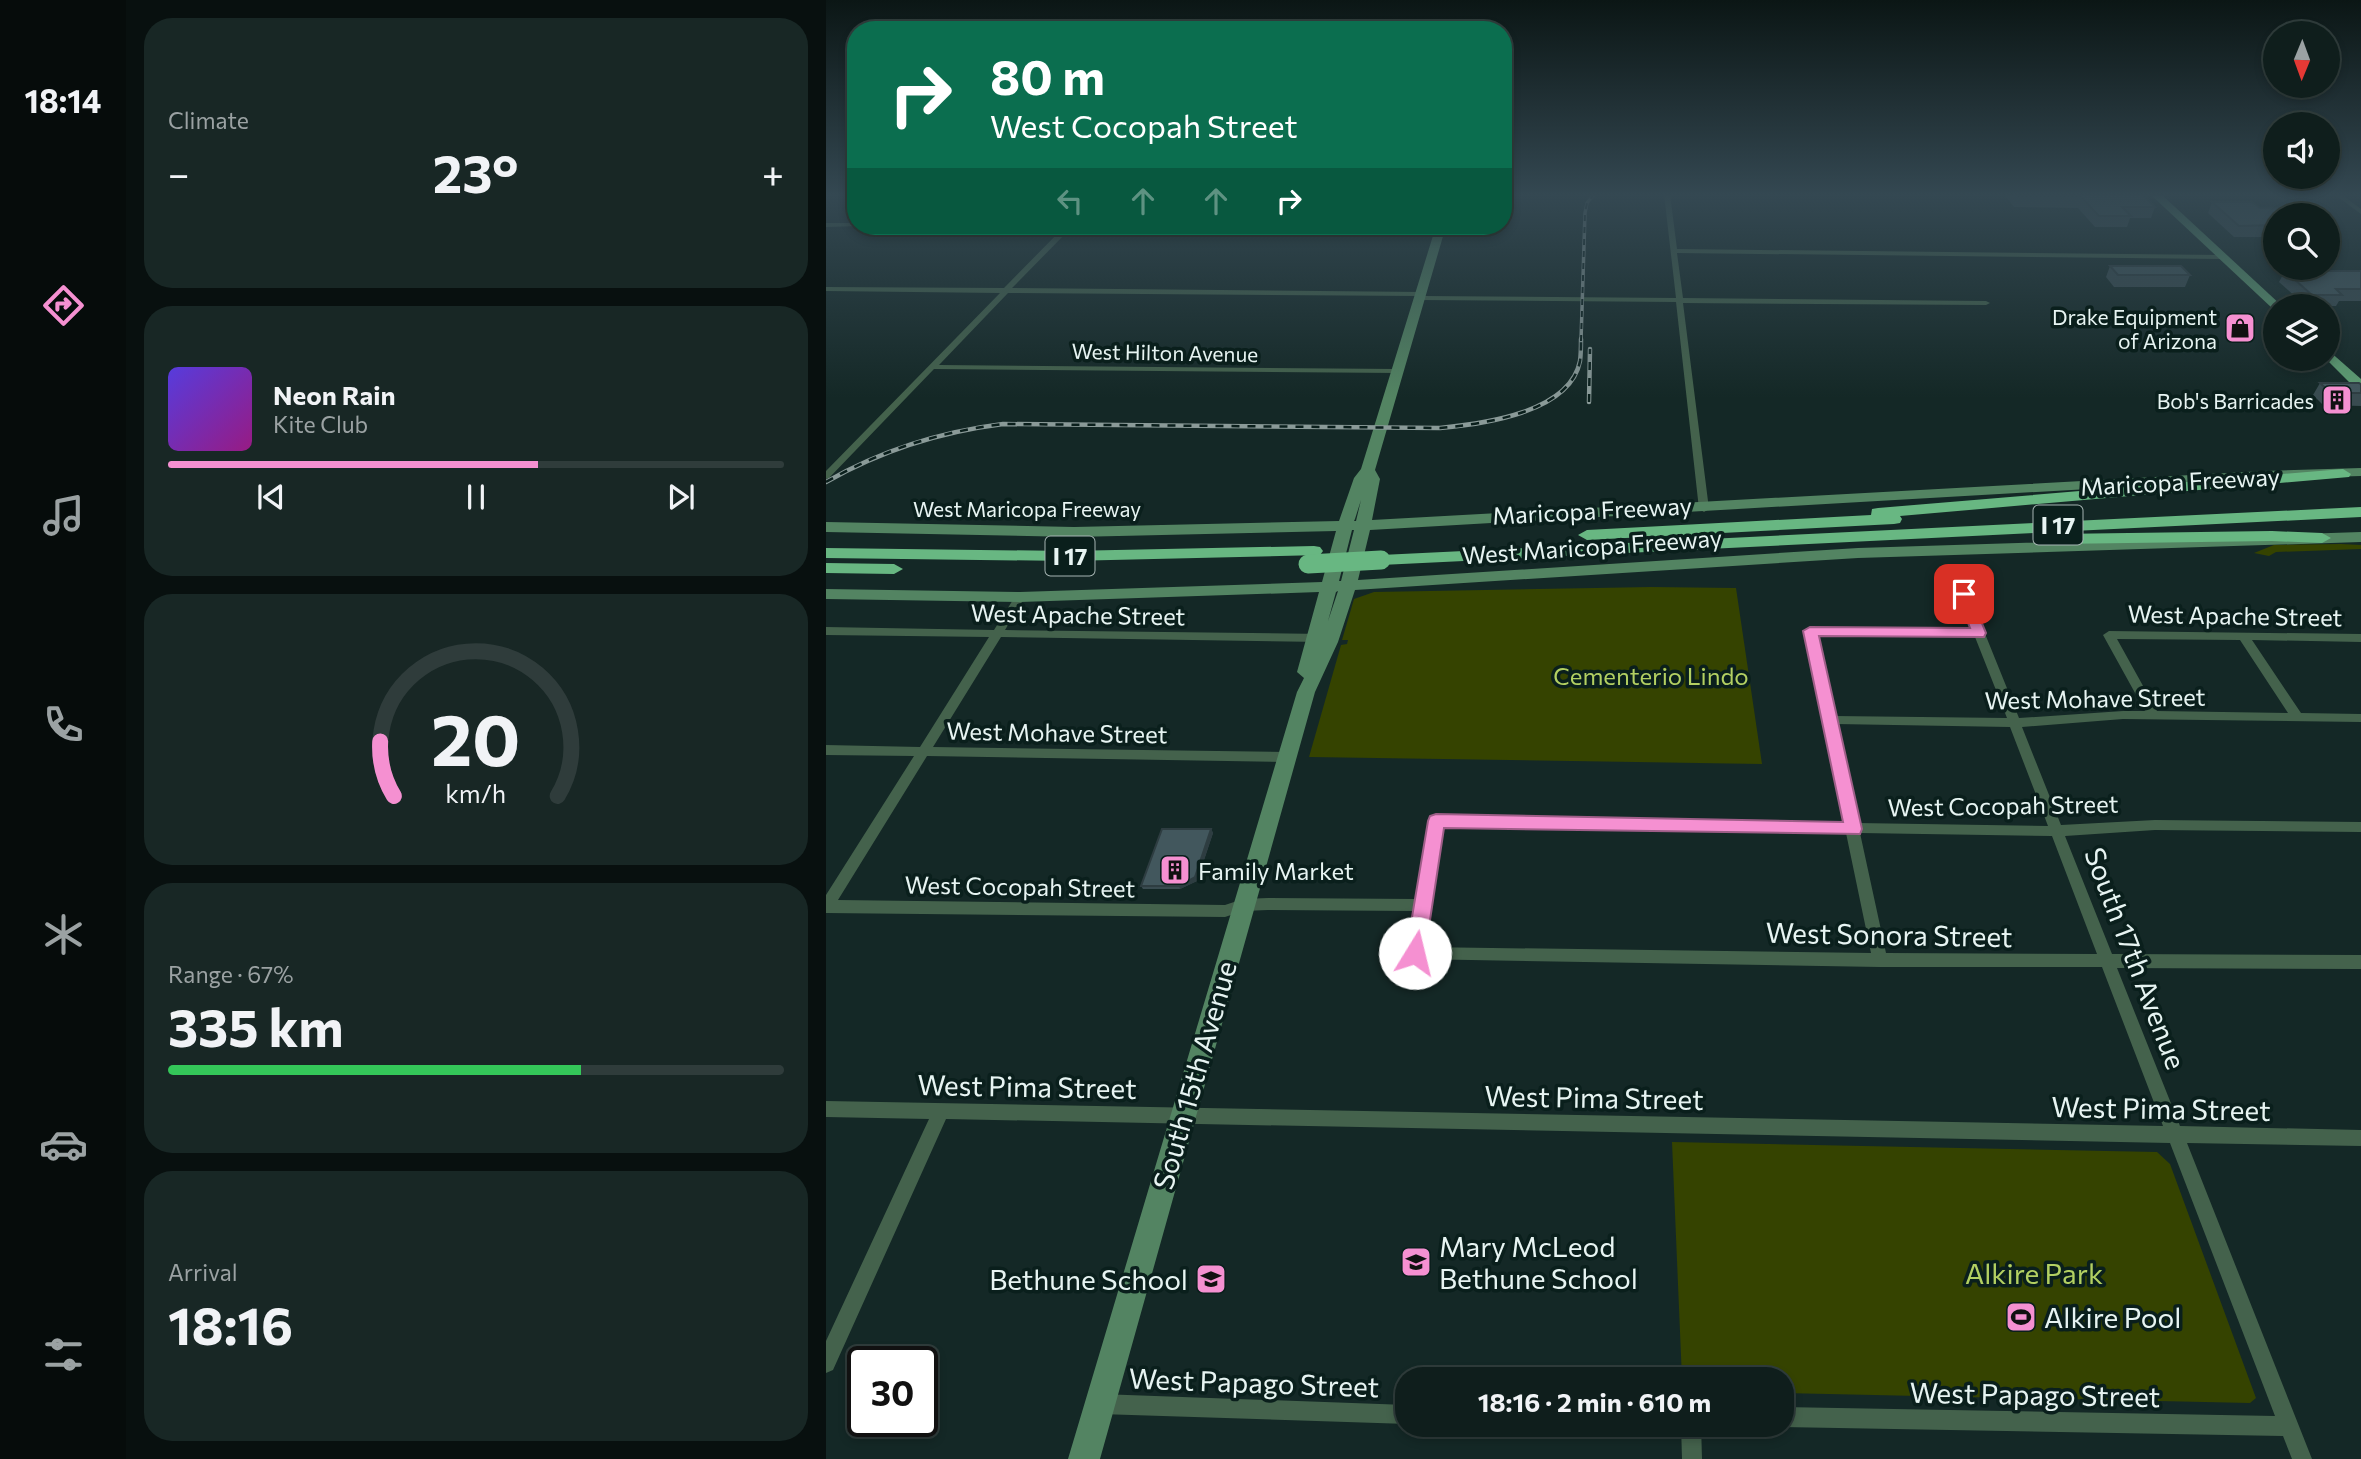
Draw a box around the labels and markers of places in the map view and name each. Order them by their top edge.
place label: Drake Equipment of Arizona [2052,304,2217,353]
shop icon: Drake Equipment of Arizona [2223,311,2257,345]
building icon: Bob's Barricades [2320,383,2354,417]
place label: Bob's Barricades [2157,388,2314,413]
pin [1934,564,1994,624]
building icon: Family Market [1158,853,1192,887]
place label: Family Market [1198,856,1354,885]
place label: Mary McLeod Bethune School [1439,1229,1638,1295]
school or university icon: Mary McLeod Bethune School [1399,1245,1433,1279]
place label: Bethune School [989,1262,1188,1296]
school or university icon: Bethune School [1194,1262,1228,1296]
sports icon: Alkire Pool [2004,1300,2038,1334]
place label: Alkire Pool [2044,1300,2181,1334]

